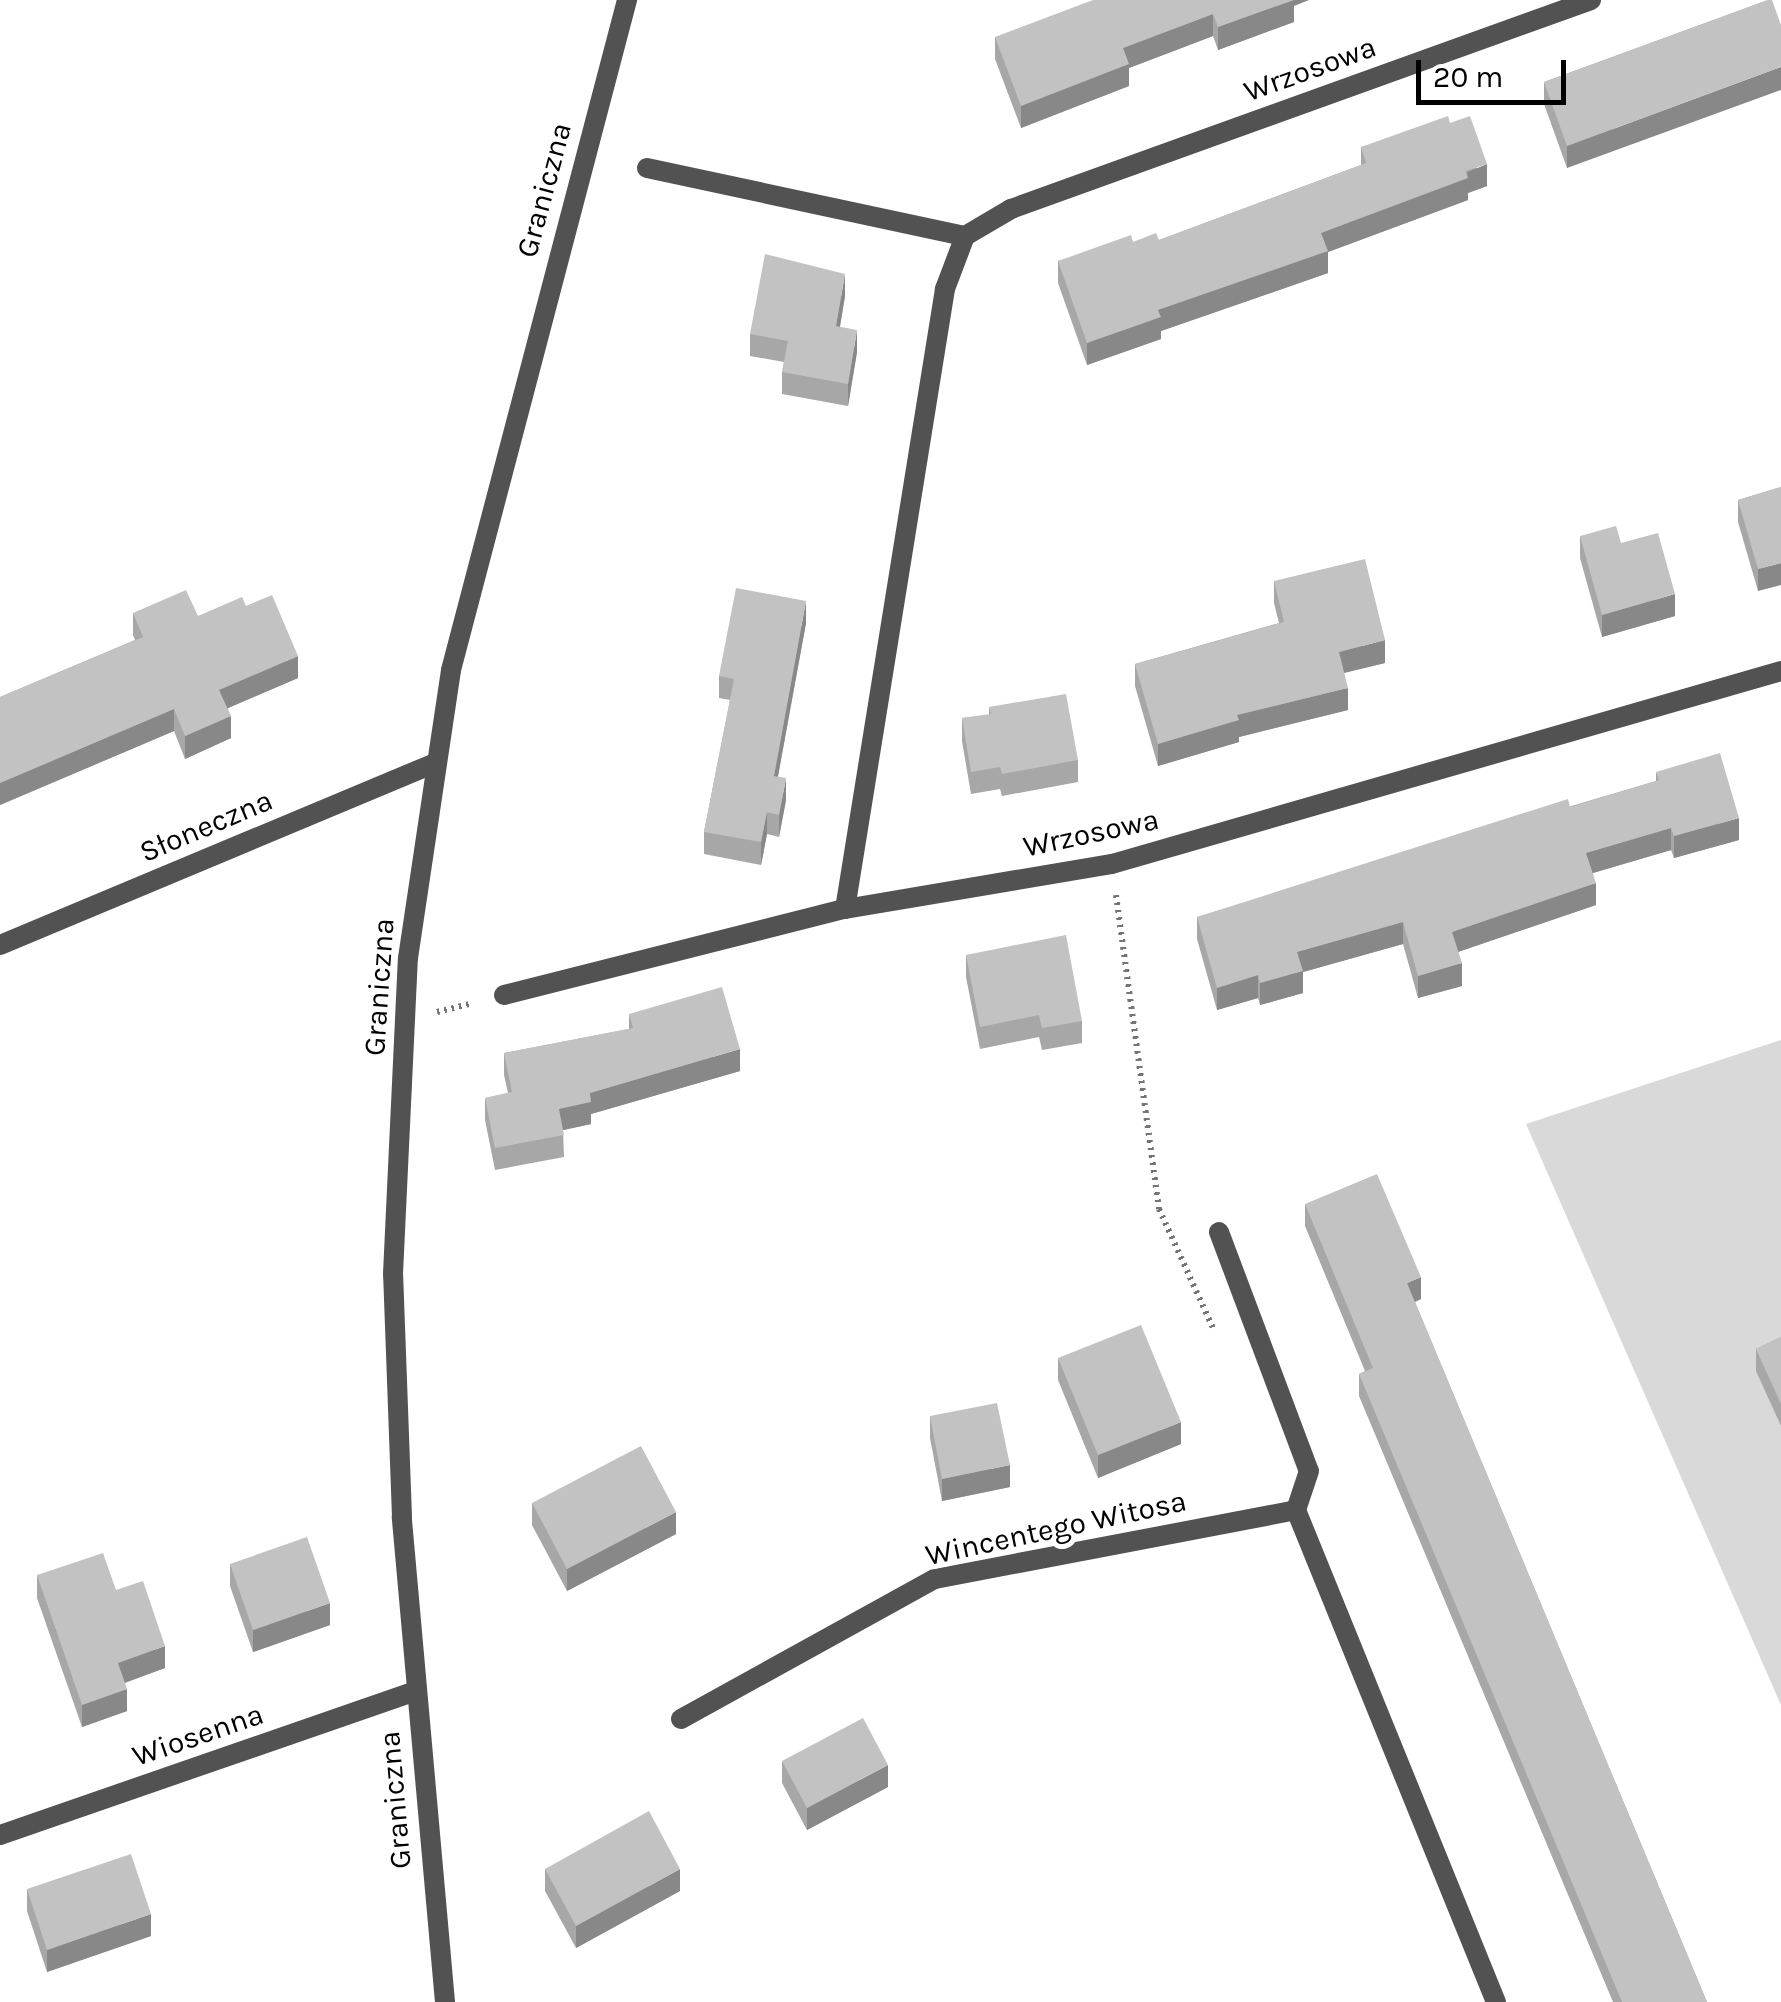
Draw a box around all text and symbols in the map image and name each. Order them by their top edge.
street label: Wrzosowa [1239,29,1381,109]
scale bar [1421,40,1571,102]
text: 20 m [1433,59,1503,95]
street label: Graniczna [509,119,579,261]
street label: Słoneczna [134,782,278,870]
street label: Wrzosowa [1020,801,1162,865]
street label: Graniczna [356,917,402,1057]
street label: Wincentego Witosa [922,1483,1190,1573]
street label: Wiosenna [128,1696,268,1774]
street label: Graniczna [371,1730,419,1870]

